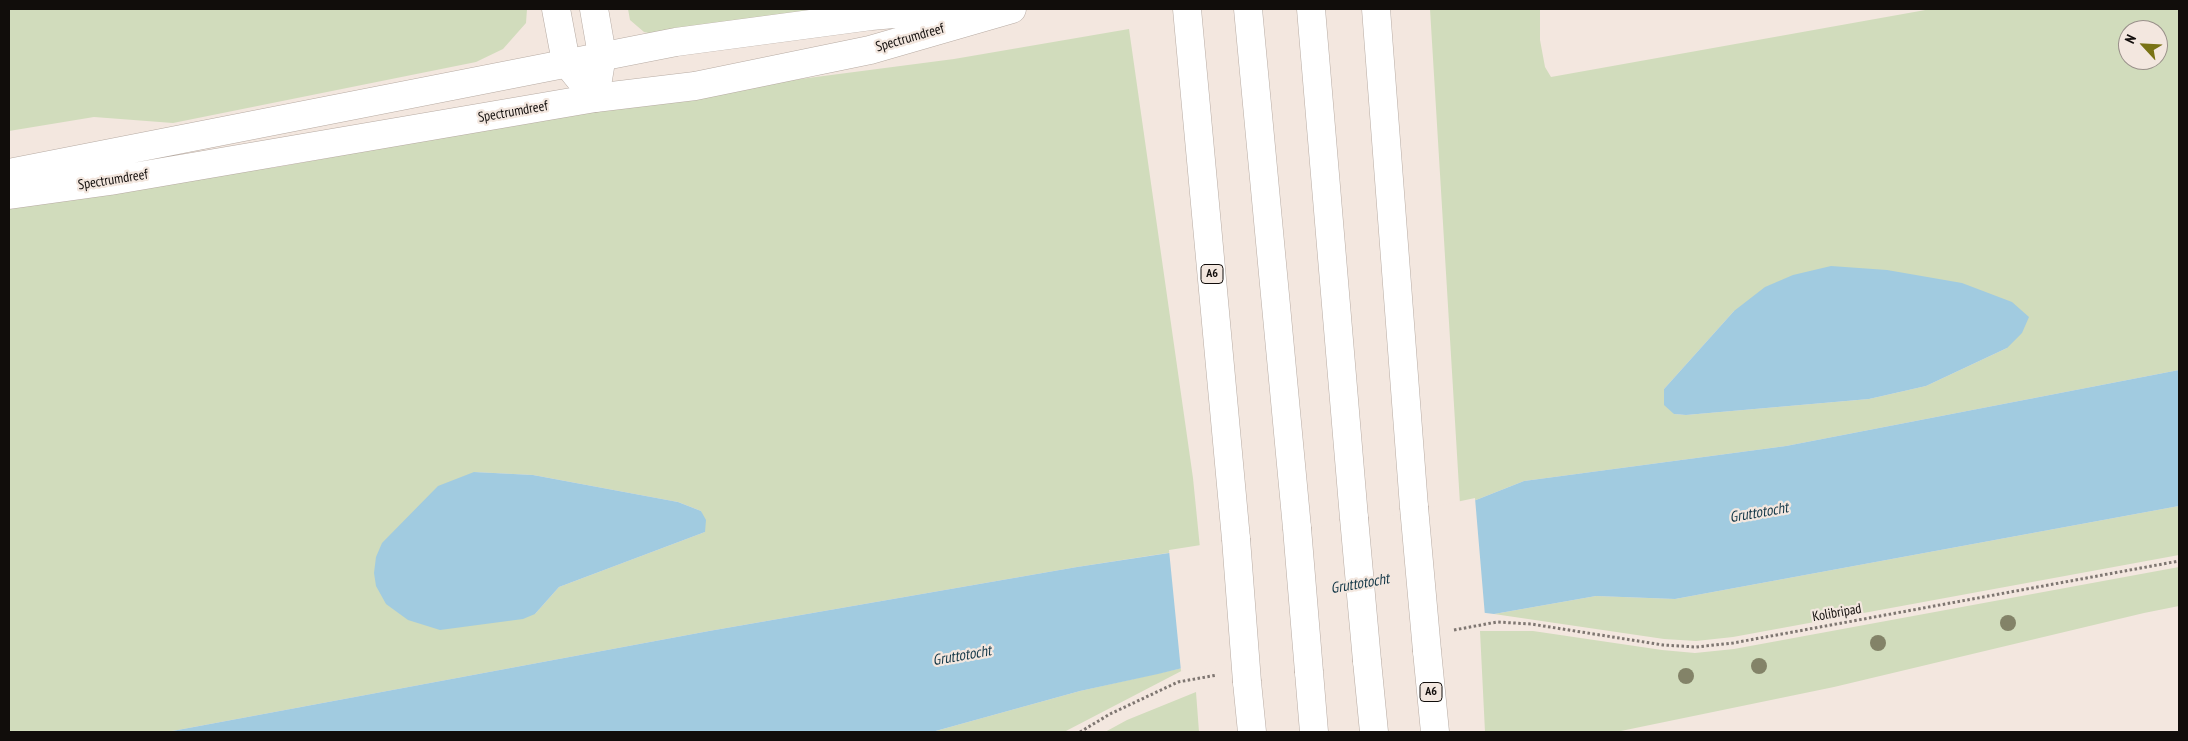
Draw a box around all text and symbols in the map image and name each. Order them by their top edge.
street label: Spectrumdreef [874,20,946,56]
north arrow [2118,20,2168,70]
text: N [2121,32,2140,46]
street label: Spectrumdreef [477,98,549,126]
street label: Spectrumdreef [77,166,149,194]
road number: A6 [1201,264,1223,284]
water label: Gruttotocht [1728,499,1790,527]
water label: Gruttotocht [1329,570,1391,598]
street label: Kolibripad [1811,600,1863,626]
water label: Gruttotocht [931,642,993,670]
road number: A6 [1420,682,1442,702]

